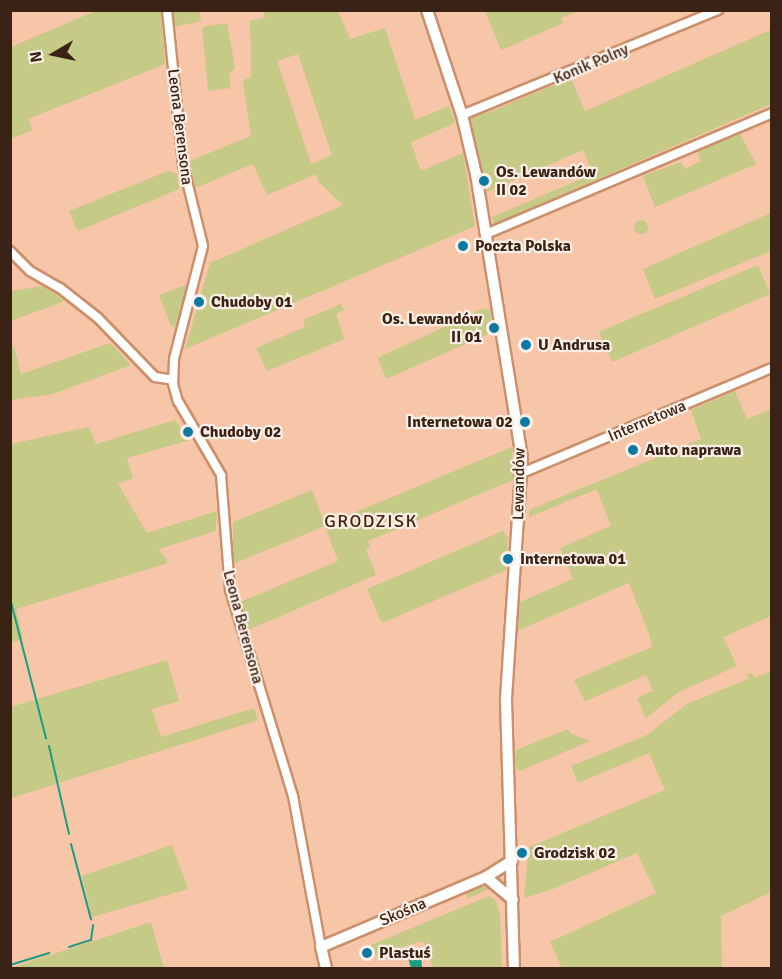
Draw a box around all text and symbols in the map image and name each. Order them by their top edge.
north arrow [24,24,84,84]
street label: Konik Polny [551,40,631,88]
text: N [25,50,47,64]
street label: Leona Berensona [163,68,197,186]
place label: Os. Lewandów II 02 [496,162,596,200]
marker: Os. Lewandów II 02 [477,174,491,188]
place label: Poczta Polska [475,236,571,256]
marker: Poczta Polska [456,239,470,253]
place label: Chudoby 01 [211,292,292,312]
marker: Chudoby 01 [192,295,206,309]
place label: Os. Lewandów II 01 [382,309,482,347]
marker: Os. Lewandów II 01 [487,321,501,335]
place label: U Andrusa [538,335,610,355]
marker: U Andrusa [519,338,533,352]
street label: Internetowa [605,396,689,446]
place label: Internetowa 02 [407,412,513,432]
marker: Internetowa 02 [518,415,532,429]
place label: Chudoby 02 [200,422,281,442]
marker: Chudoby 02 [181,425,195,439]
place label: Auto naprawa [645,440,742,460]
marker: Auto naprawa [626,443,640,457]
street label: Lewandów [509,448,529,520]
district label: GRODZISK [324,510,418,532]
place label: Internetowa 01 [520,549,626,569]
marker: Internetowa 01 [501,552,515,566]
street label: Leona Berensona [219,568,267,686]
place label: Grodzisk 02 [534,843,616,863]
marker: Grodzisk 02 [515,846,529,860]
street label: Skośna [377,894,429,930]
place label: Plastuś [379,943,431,963]
marker: Plastuś [360,946,374,960]

